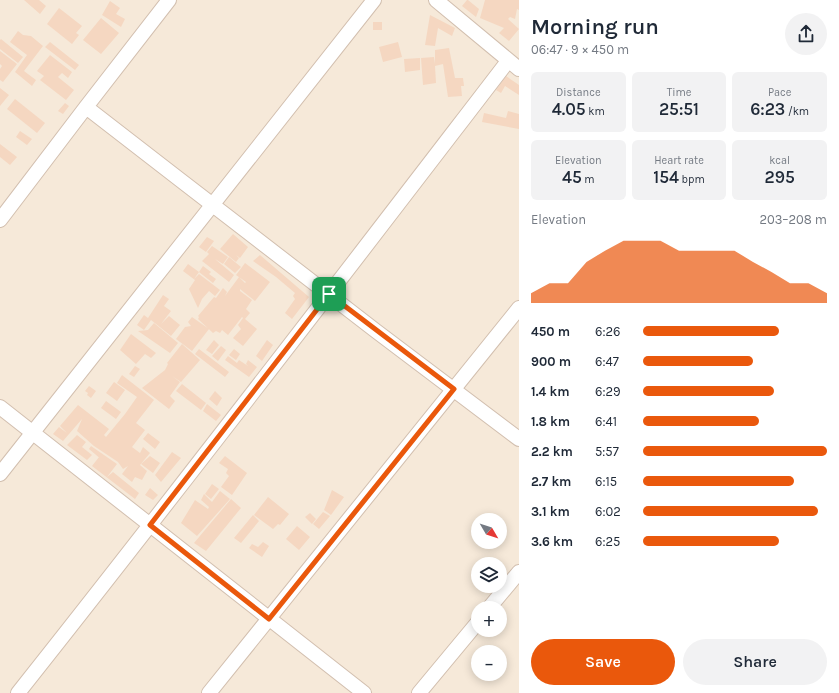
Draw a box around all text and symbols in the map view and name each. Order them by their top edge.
button: share [785,13,827,55]
text: Morning run [531,14,659,40]
text: 06:47 · 9 × 450 m [531,42,629,57]
text: Distance [556,86,601,99]
text: Time [667,86,691,99]
text: Pace [768,86,791,99]
text: 4.05 [552,99,586,119]
text: 25:51 [659,99,699,119]
text: 6:23 [750,99,785,119]
text: km [586,105,605,118]
text: /km [785,105,809,118]
text: Elevation [555,154,602,167]
text: Heart rate [654,154,704,167]
text: kcal [769,154,790,167]
text: 45 [562,167,582,187]
text: 154 [653,167,679,187]
text: 295 [765,167,795,187]
text: m [582,173,595,186]
text: bpm [679,173,705,186]
text: Elevation [531,212,586,227]
text: 203–208 m [759,212,827,227]
pin [312,277,346,311]
icon: arrive [318,283,340,305]
text: 450 m [531,324,570,339]
text: 6:26 [595,324,620,339]
text: 900 m [531,354,571,369]
text: 6:47 [595,354,619,369]
text: 1.4 km [531,384,569,399]
text: 6:29 [595,384,621,399]
text: 1.8 km [531,414,570,429]
text: 6:41 [595,414,617,429]
text: 2.2 km [531,444,573,459]
text: 5:57 [595,444,619,459]
text: 2.7 km [531,474,571,489]
text: 6:15 [595,474,617,489]
text: 3.1 km [531,504,570,519]
text: 6:02 [595,504,621,519]
north arrow [471,513,507,549]
map controls [471,513,507,681]
text: 3.6 km [531,534,573,549]
text: 6:25 [595,534,620,549]
button: layers [471,557,507,593]
button: + [471,601,507,637]
button: Save [531,639,675,685]
button: Share [683,639,827,685]
button: − [471,645,507,681]

